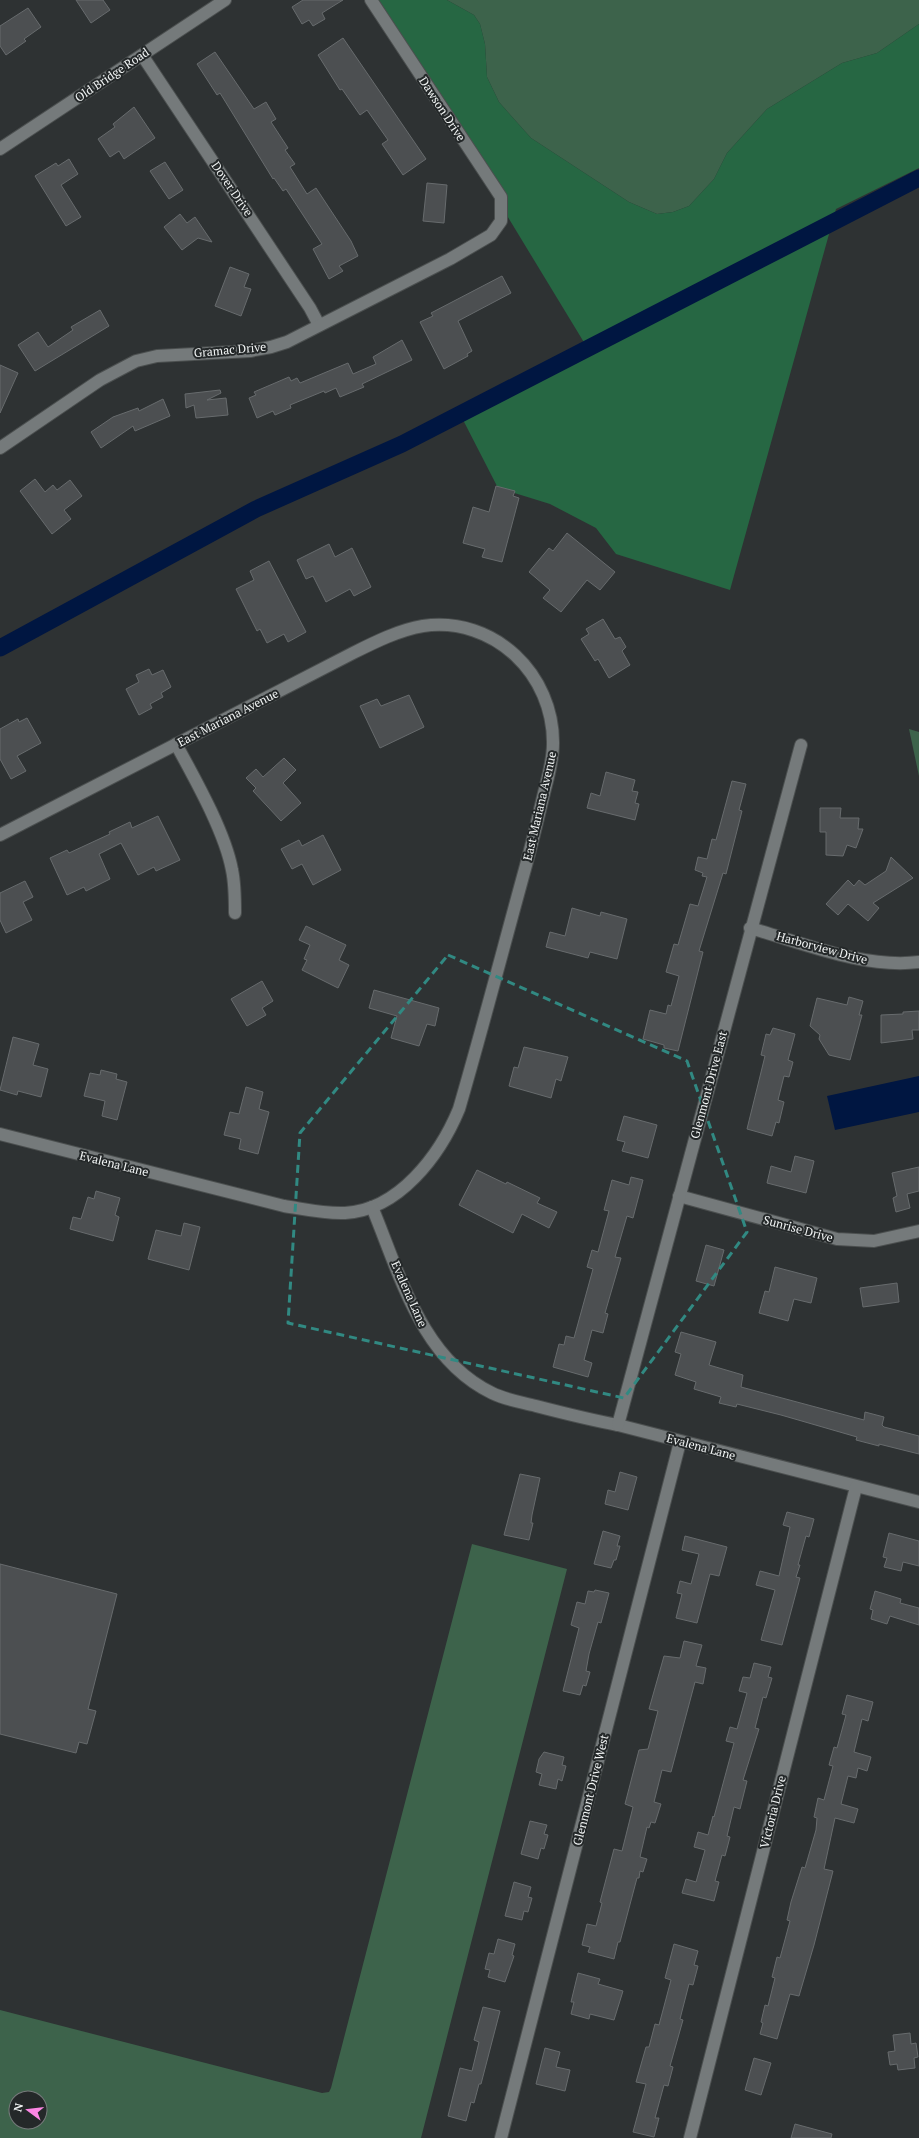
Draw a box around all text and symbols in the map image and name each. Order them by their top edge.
street label: Old Bridge Road [72,44,152,105]
street label: Dawson Drive [416,74,469,144]
street label: Dover Drive [209,158,256,219]
street label: Gramac Drive [193,339,267,360]
street label: East Mariana Avenue [175,686,281,750]
street label: East Mariana Avenue [520,750,559,862]
street label: Harborview Drive [775,928,869,967]
street label: Glenmont Drive East [687,1029,730,1140]
street label: Evalena Lane [78,1148,150,1179]
street label: Sunrise Drive [762,1212,835,1245]
street label: Evalena Lane [388,1258,431,1329]
street label: Evalena Lane [665,1430,737,1463]
street label: Glenmont Drive West [569,1732,612,1847]
street label: Victoria Drive [756,1774,789,1850]
north arrow [8,2090,48,2130]
text: N [10,2101,26,2113]

